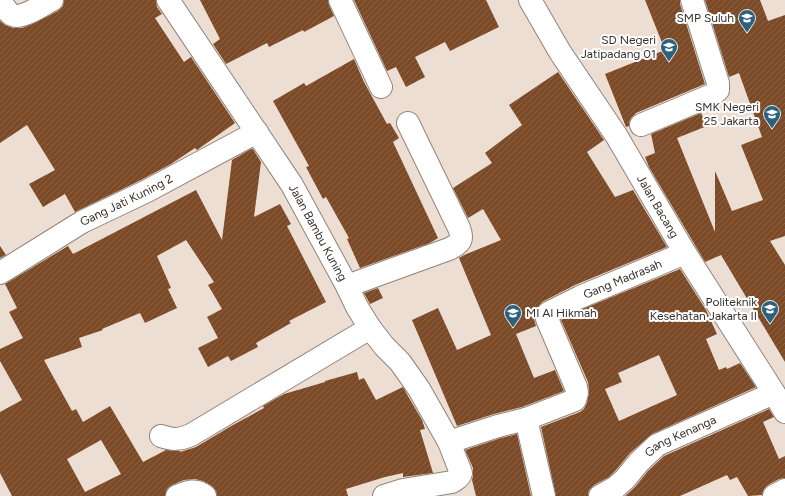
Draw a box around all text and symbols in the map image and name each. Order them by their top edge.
school or university icon: SMP Suluh [737,8,757,33]
place label: SMP Suluh [676,11,734,25]
place label: SD Negeri Jatipadang 01 [581,33,656,61]
school or university icon: SD Negeri Jatipadang 01 [659,37,679,62]
place label: SMK Negeri 25 Jakarta [695,100,759,128]
school or university icon: SMK Negeri 25 Jakarta [762,104,782,129]
street label: Gang Jati Kuning 2 [78,172,175,229]
street label: Jalan Bacang [634,173,682,241]
street label: Jalan Bambu Kuning [286,182,350,284]
street label: Gang Madrasah [581,256,664,302]
place label: Politeknik Kesehatan Jakarta II [650,295,757,323]
school or university icon: Politeknik Kesehatan Jakarta II [760,299,780,324]
school or university icon: MI Al Hikmah [503,303,523,328]
place label: MI Al Hikmah [526,306,597,320]
street label: Gang Kenanga [642,413,718,460]

